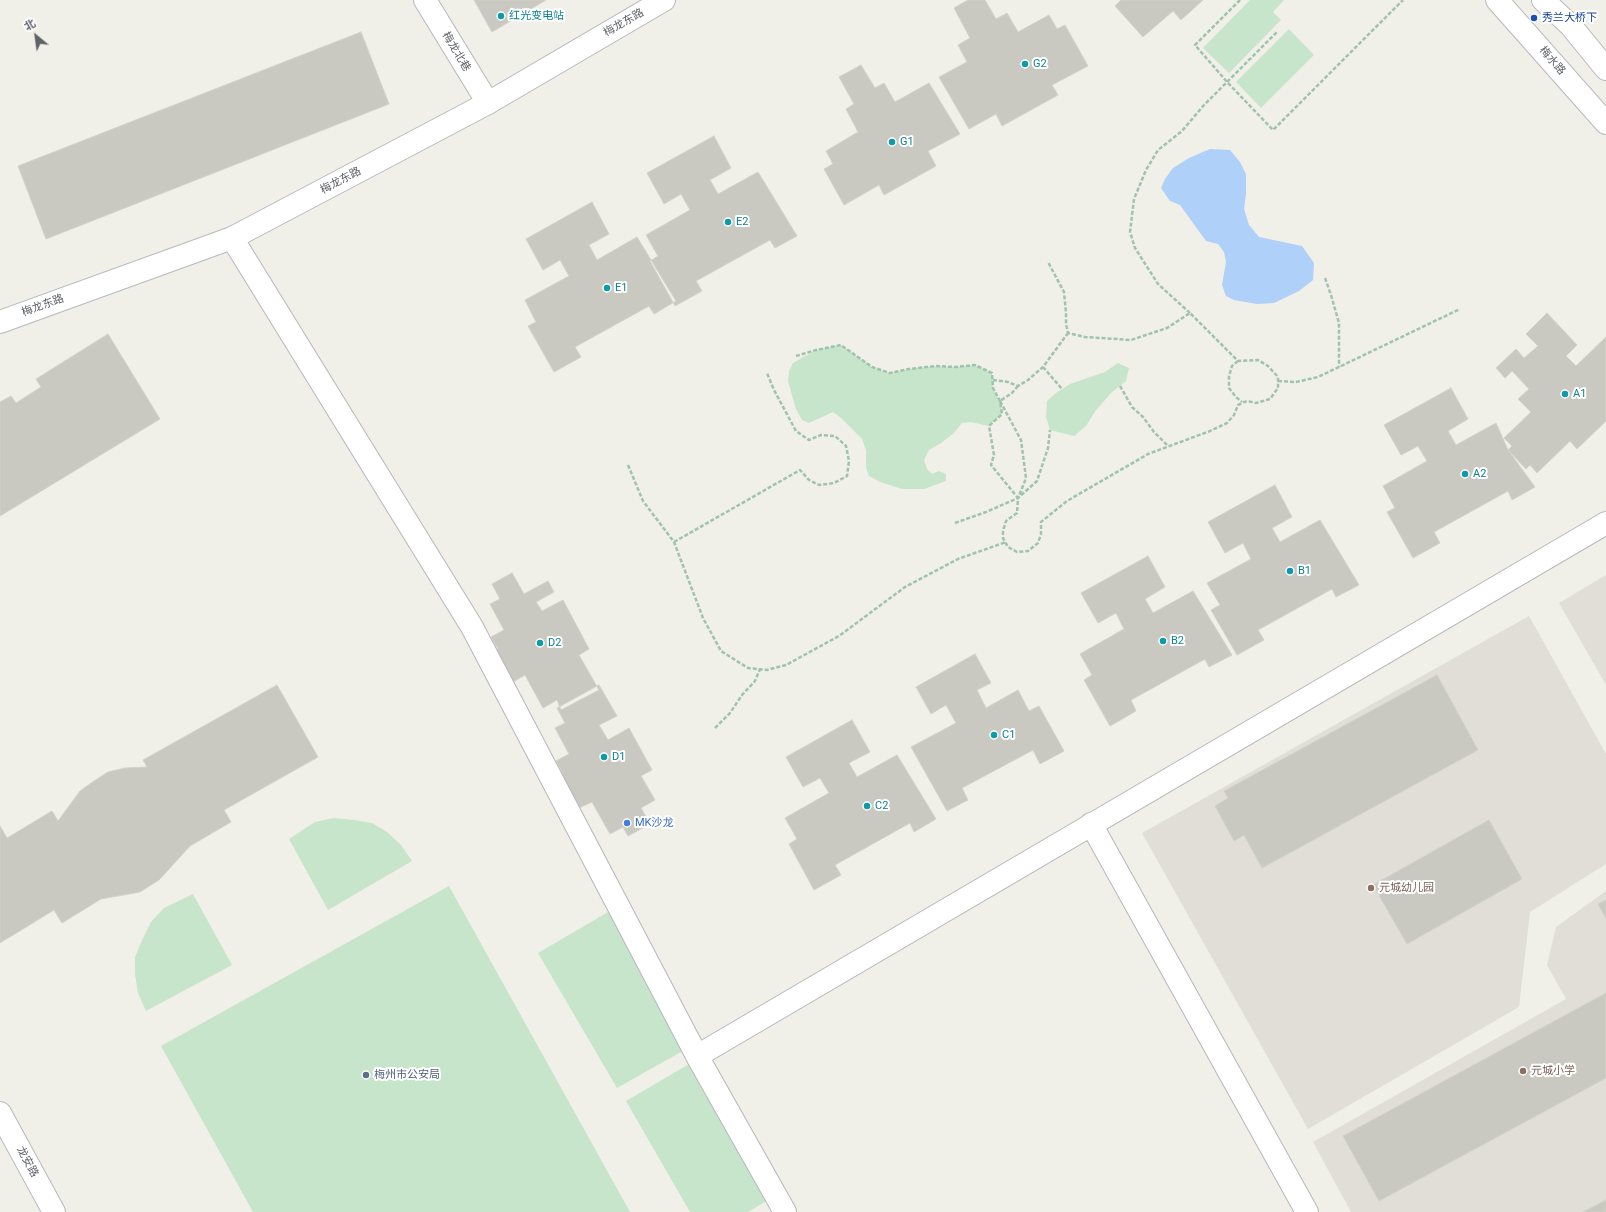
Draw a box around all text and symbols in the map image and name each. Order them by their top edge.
street label: 梅龙东路 [602,6,646,40]
place label: 红光变电站 [509,9,564,23]
marker: 红光变电站 [496,11,506,21]
place label: 秀兰大桥下 [1542,11,1597,25]
marker: 秀兰大桥下 [1529,13,1539,23]
north arrow [16,16,56,56]
text: 北 [22,17,38,33]
street label: 梅龙北巷 [439,30,473,74]
street label: 梅水路 [1536,44,1568,78]
place label: G2 [1033,57,1047,71]
marker: G2 [1020,59,1030,69]
place label: G1 [900,135,914,149]
marker: G1 [887,137,897,147]
street label: 梅龙东路 [318,165,364,197]
place label: E2 [736,215,748,229]
marker: E2 [723,217,733,227]
place label: E1 [615,281,627,295]
marker: E1 [602,283,612,293]
street label: 梅龙东路 [20,292,66,320]
place label: A1 [1573,387,1586,401]
marker: A1 [1560,389,1570,399]
place label: A2 [1473,467,1486,481]
marker: A2 [1460,469,1470,479]
place label: B1 [1298,564,1311,578]
marker: B1 [1285,566,1295,576]
place label: B2 [1171,634,1184,648]
place label: D2 [548,636,561,650]
marker: B2 [1158,636,1168,646]
marker: D2 [535,638,545,648]
place label: C1 [1002,728,1015,742]
marker: C1 [989,730,999,740]
place label: D1 [612,750,625,764]
marker: D1 [599,752,609,762]
place label: C2 [875,799,888,813]
marker: C2 [862,801,872,811]
place label: MK沙龙 [635,816,674,830]
marker: MK沙龙 [622,818,632,828]
place label: 元城幼儿园 [1379,881,1434,895]
marker: 元城幼儿园 [1366,883,1376,893]
place label: 元城小学 [1531,1064,1575,1078]
marker: 元城小学 [1518,1066,1528,1076]
place label: 梅州市公安局 [374,1068,440,1082]
marker: 梅州市公安局 [361,1070,371,1080]
street label: 龙安路 [13,1144,41,1180]

